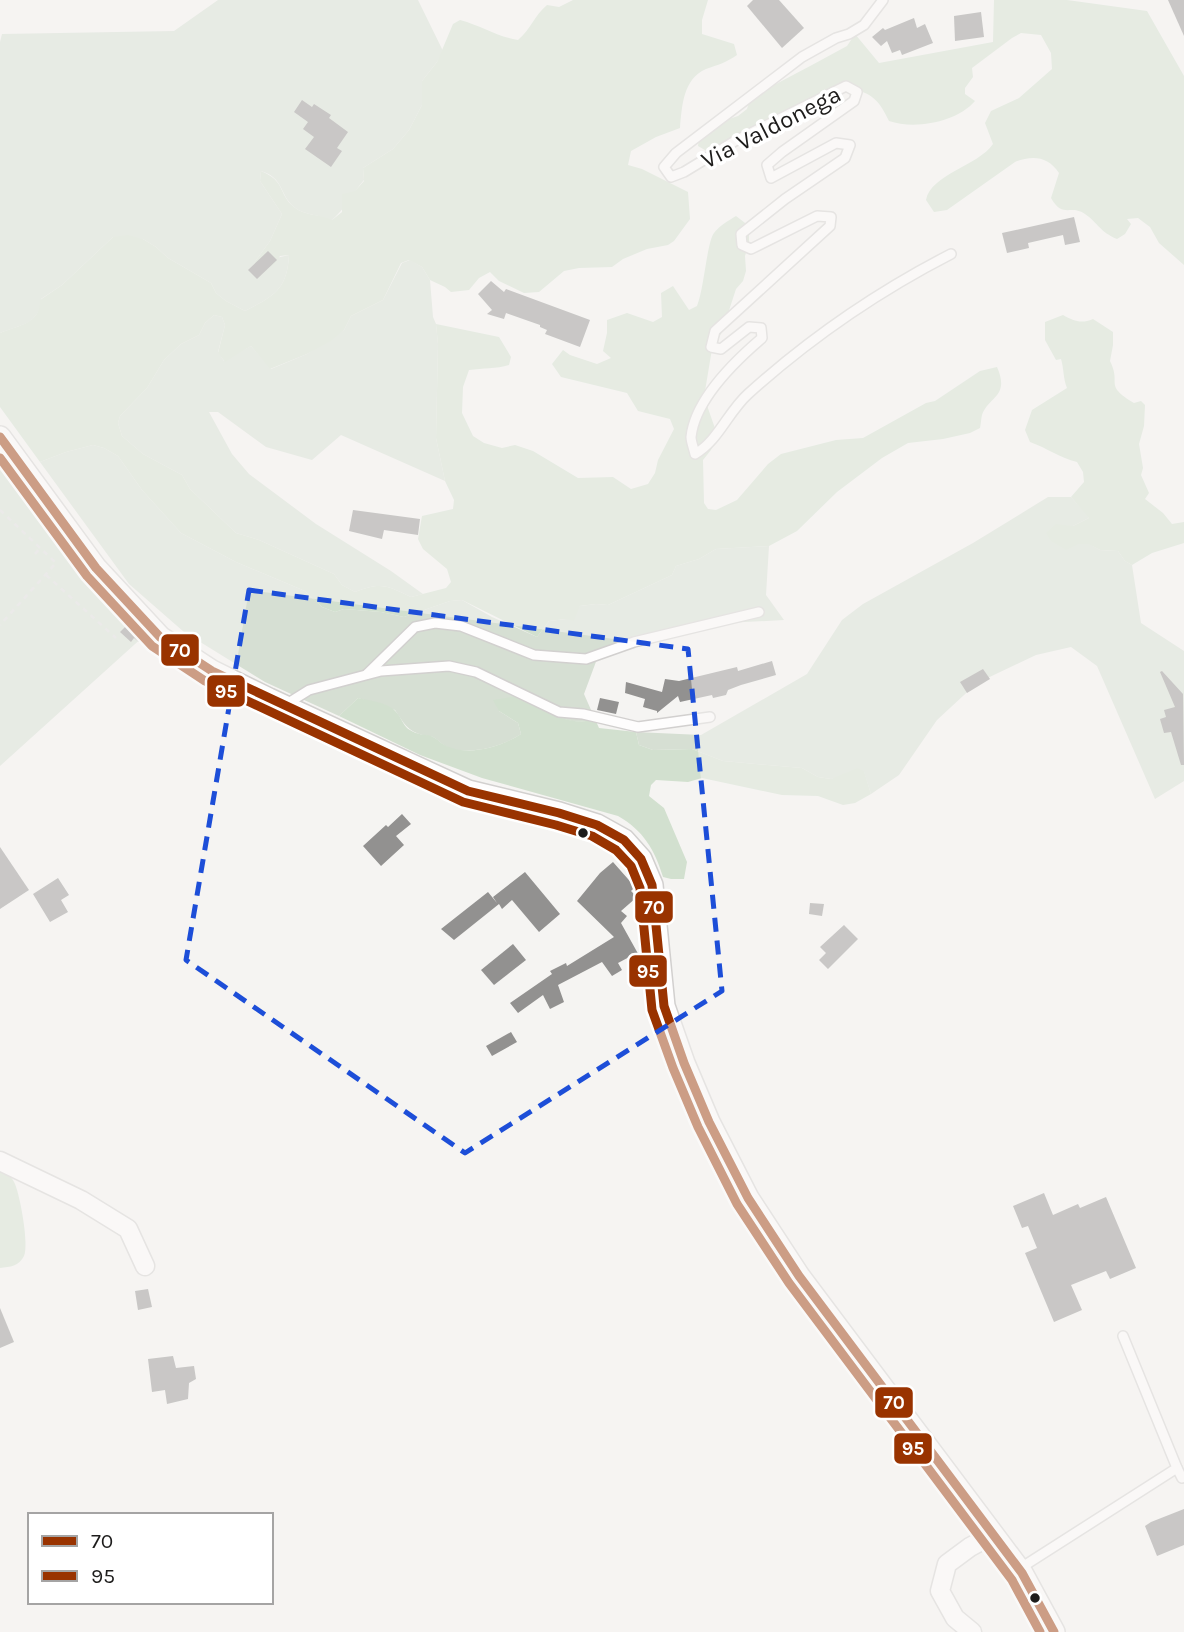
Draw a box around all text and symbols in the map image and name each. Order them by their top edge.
street label: Via Valdonega [696,80,846,174]
line badge: 70 [160,633,200,667]
text: 70 [169,640,191,662]
line badge: 95 [206,674,246,708]
text: 95 [215,681,237,703]
unlabelled marker [576,826,590,840]
line badge: 70 [634,890,674,924]
text: 70 [643,897,665,919]
line badge: 95 [628,954,668,988]
text: 95 [637,961,659,983]
line badge: 70 [874,1386,914,1419]
text: 70 [883,1392,905,1414]
line badge: 95 [893,1432,933,1465]
text: 95 [902,1438,924,1460]
legend [28,1513,273,1604]
text: 70 [91,1529,113,1553]
text: 95 [91,1564,115,1588]
unlabelled marker [1028,1591,1042,1605]

